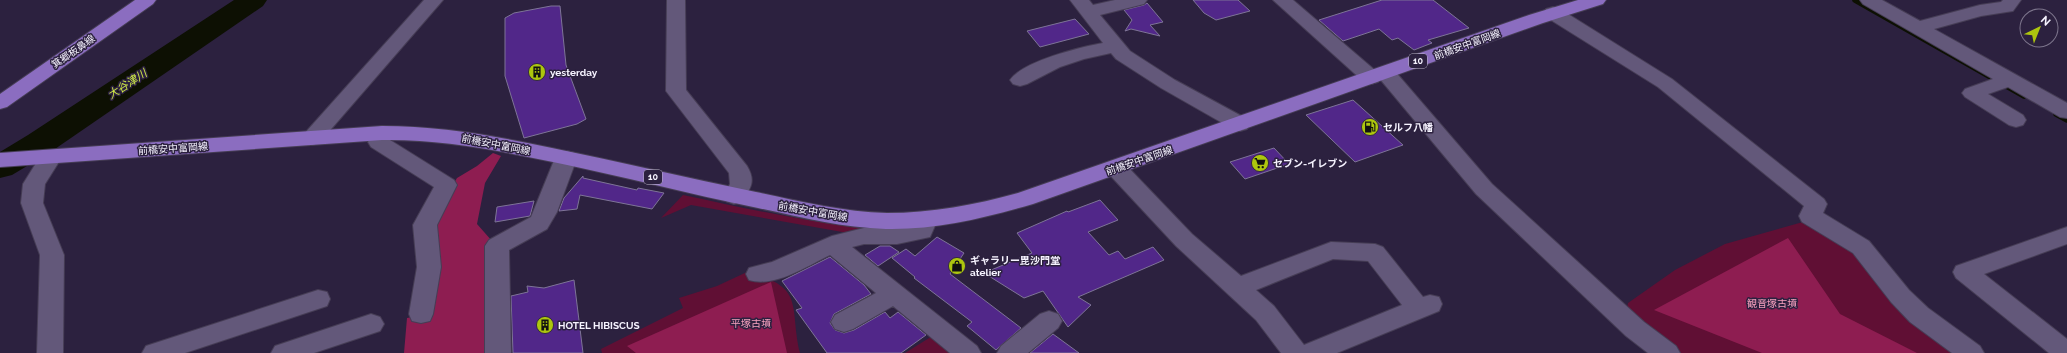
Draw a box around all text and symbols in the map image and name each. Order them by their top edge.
north arrow [2019,8,2059,48]
text: N [2038,13,2053,29]
street label: 前橋安中富岡線 [1432,27,1502,62]
street label: 箕郷板鼻線 [50,33,97,70]
road number: 10 [1409,54,1427,68]
building icon: yesterday [527,62,547,82]
water label: 大谷津川 [105,66,150,102]
place label: yesterday [550,67,598,78]
fuel station icon: セルフ八幡 [1360,117,1380,137]
place label: セルフ八幡 [1383,122,1433,133]
street label: 前橋安中富岡線 [460,132,531,157]
street label: 前橋安中富岡線 [138,141,208,156]
street label: 前橋安中富岡線 [1104,144,1174,177]
supermarket icon: セブン-イレブン [1250,153,1270,173]
place label: セブン-イレブン [1273,158,1347,169]
road number: 10 [644,170,662,184]
street label: 前橋安中富岡線 [777,200,848,223]
place label: ギャラリー毘沙門堂 atelier [970,255,1060,278]
shop icon: ギャラリー毘沙門堂 atelier [947,256,967,276]
park label: 観音塚古墳 [1747,298,1797,309]
building icon: HOTEL HIBISCUS [535,315,555,335]
park label: 平塚古墳 [731,318,771,329]
place label: HOTEL HIBISCUS [558,320,640,331]

